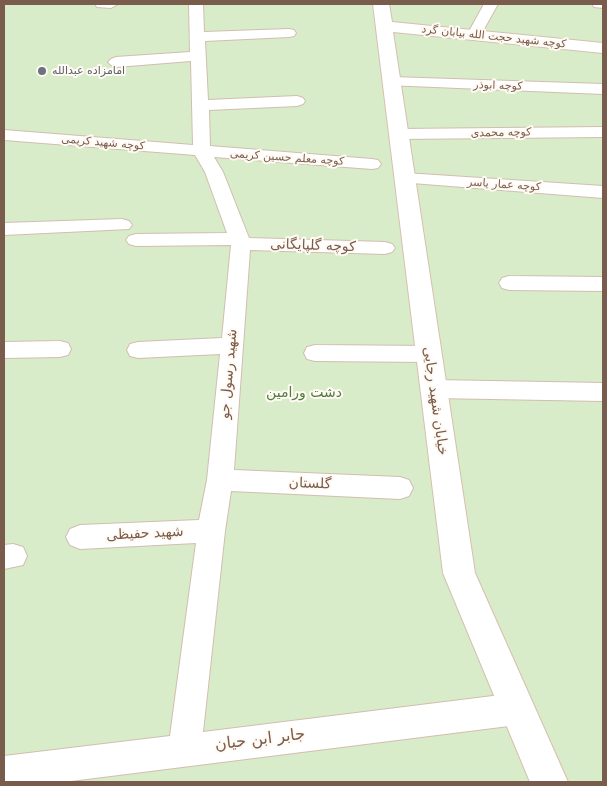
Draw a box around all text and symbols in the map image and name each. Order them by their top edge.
street label: کوچه شهید حجت الله بیابان گرد [421,23,567,51]
place label: امامزاده عبدالله [52,64,125,78]
marker: امامزاده عبدالله [36,65,48,77]
street label: کوچه ابوذر [473,79,523,93]
street label: کوچه محمدی [470,126,532,140]
street label: کوچه شهید کریمی [61,133,145,153]
street label: کوچه معلم حسین کریمی [229,147,345,169]
street label: کوچه عمار یاسر [467,176,541,194]
street label: کوچه گلپایگانی [270,236,356,256]
street label: شهید رسول جو [217,328,241,420]
street label: خیابان شهید رجایی [419,346,451,456]
park label: دشت ورامین [266,385,342,401]
street label: گلستان [288,475,332,493]
street label: شهید حفیظی [106,524,184,544]
street label: جابر ابن حیان [214,725,306,755]

